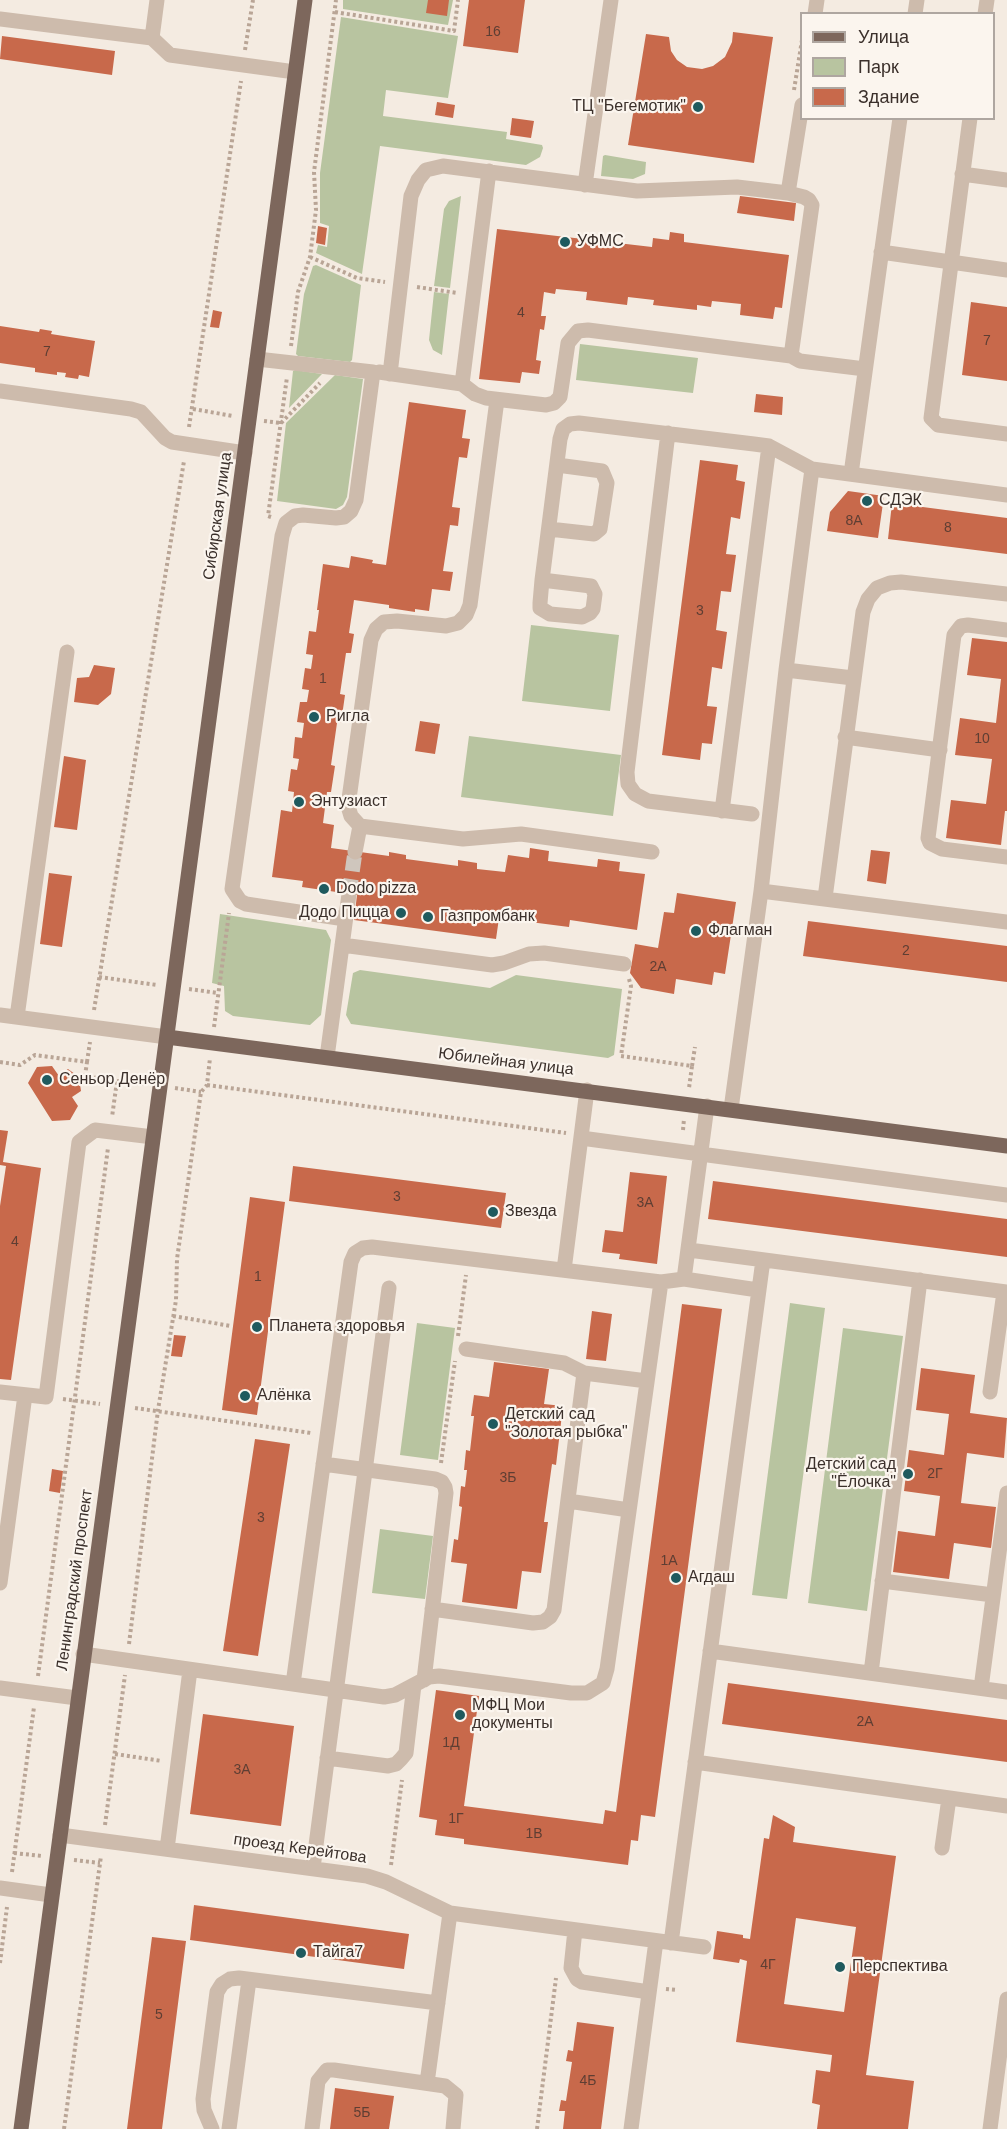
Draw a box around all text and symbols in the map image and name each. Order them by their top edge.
legend [800,12,995,120]
house number: 16 [485,24,501,40]
text: Улица [858,27,909,47]
text: Парк [858,57,899,77]
text: Здание [858,87,919,107]
place label: ТЦ "Бегемотик" [572,97,686,117]
marker: ТЦ "Бегемотик" [691,100,705,114]
place label: УФМС [577,232,624,252]
marker: УФМС [558,235,572,249]
house number: 4 [517,305,525,321]
house number: 7 [983,333,991,349]
house number: 7 [43,344,51,360]
street label: Сибирская улица [200,451,236,581]
place label: СДЭК [879,491,922,511]
marker: СДЭК [860,494,874,508]
house number: 8А [845,513,863,529]
house number: 8 [944,520,952,536]
house number: 3 [696,603,704,619]
house number: 1 [319,671,327,687]
place label: Ригла [326,707,369,727]
marker: Ригла [307,710,321,724]
house number: 10 [974,731,990,747]
place label: Энтузиаст [311,792,387,812]
marker: Энтузиаст [292,795,306,809]
place label: Dodo pizza [336,879,416,899]
marker: Dodo pizza [317,882,331,896]
place label: Додо Пицца [299,903,389,923]
marker: Додо Пицца [394,906,408,920]
place label: Газпромбанк [440,907,535,927]
marker: Газпромбанк [421,910,435,924]
place label: Флагман [708,921,772,941]
marker: Флагман [689,924,703,938]
house number: 2 [902,943,910,959]
house number: 2А [649,959,667,975]
street label: Юбилейная улица [437,1044,575,1080]
place label: Сеньор Денёр [59,1070,165,1090]
marker: Сеньор Денёр [40,1073,54,1087]
house number: 3 [393,1189,401,1205]
house number: 3А [636,1195,654,1211]
place label: Звезда [505,1202,557,1222]
marker: Звезда [486,1205,500,1219]
house number: 4 [11,1234,19,1250]
house number: 1 [254,1269,262,1285]
place label: Планета здоровья [269,1317,405,1337]
marker: Планета здоровья [250,1320,264,1334]
place label: Алёнка [257,1386,311,1406]
marker: Алёнка [238,1389,252,1403]
place label: Детский сад "Золотая рыбка" [505,1405,628,1443]
marker: Детский сад "Золотая рыбка" [486,1417,500,1431]
place label: Детский сад "Ёлочка" [806,1455,896,1493]
house number: 2Г [927,1466,943,1482]
marker: Детский сад "Ёлочка" [901,1467,915,1481]
house number: 3Б [500,1470,516,1486]
street label: Ленинградский проспект [53,1488,97,1672]
house number: 3 [257,1510,265,1526]
house number: 1А [660,1553,678,1569]
place label: Агдаш [688,1568,735,1588]
marker: Агдаш [669,1571,683,1585]
place label: МФЦ Мои документы [472,1696,553,1734]
marker: МФЦ Мои документы [453,1708,467,1722]
house number: 2А [856,1714,874,1730]
house number: 1Д [442,1735,460,1751]
house number: 3А [233,1762,251,1778]
house number: 1Г [448,1811,464,1827]
house number: 1В [525,1826,543,1842]
street label: проезд Керейтова [232,1830,368,1868]
place label: Тайга7 [313,1943,363,1963]
marker: Тайга7 [294,1946,308,1960]
house number: 4Г [760,1957,776,1973]
place label: Перспектива [852,1957,948,1977]
marker: Перспектива [833,1960,847,1974]
house number: 5 [155,2007,163,2023]
house number: 4Б [580,2073,596,2089]
house number: 5Б [354,2105,370,2121]

